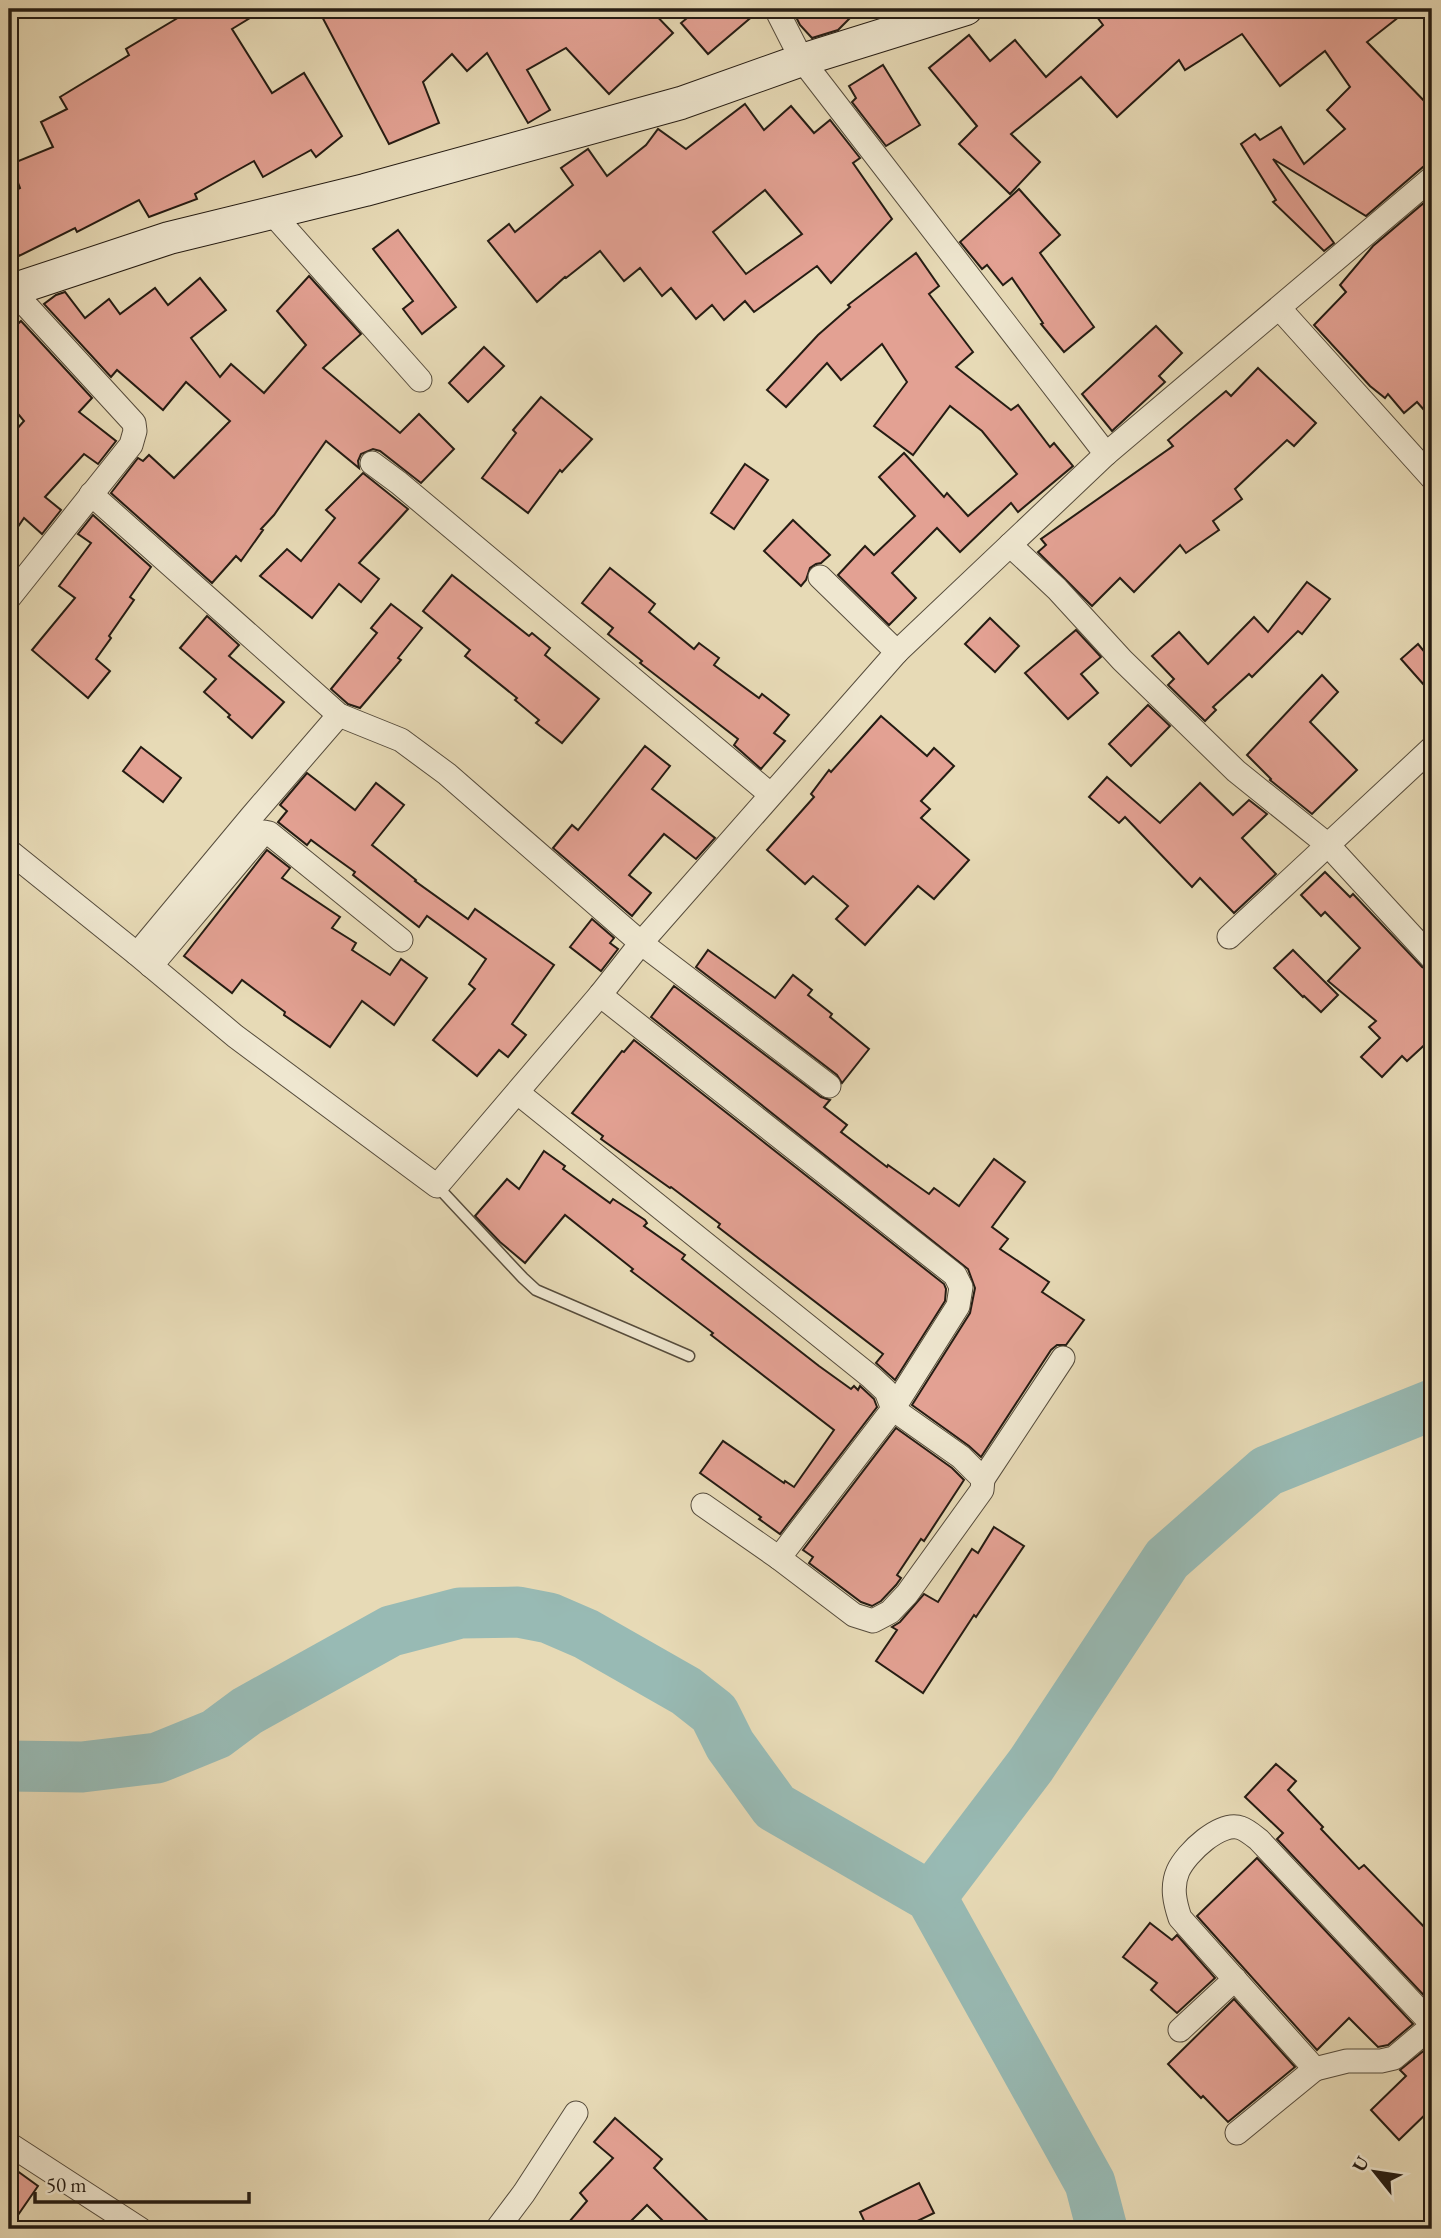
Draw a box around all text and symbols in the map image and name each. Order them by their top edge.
north arrow [1340,2136,1410,2206]
text: U [1346,2151,1375,2176]
scale bar [35,2161,248,2205]
text: 50 m [46,2171,87,2198]

